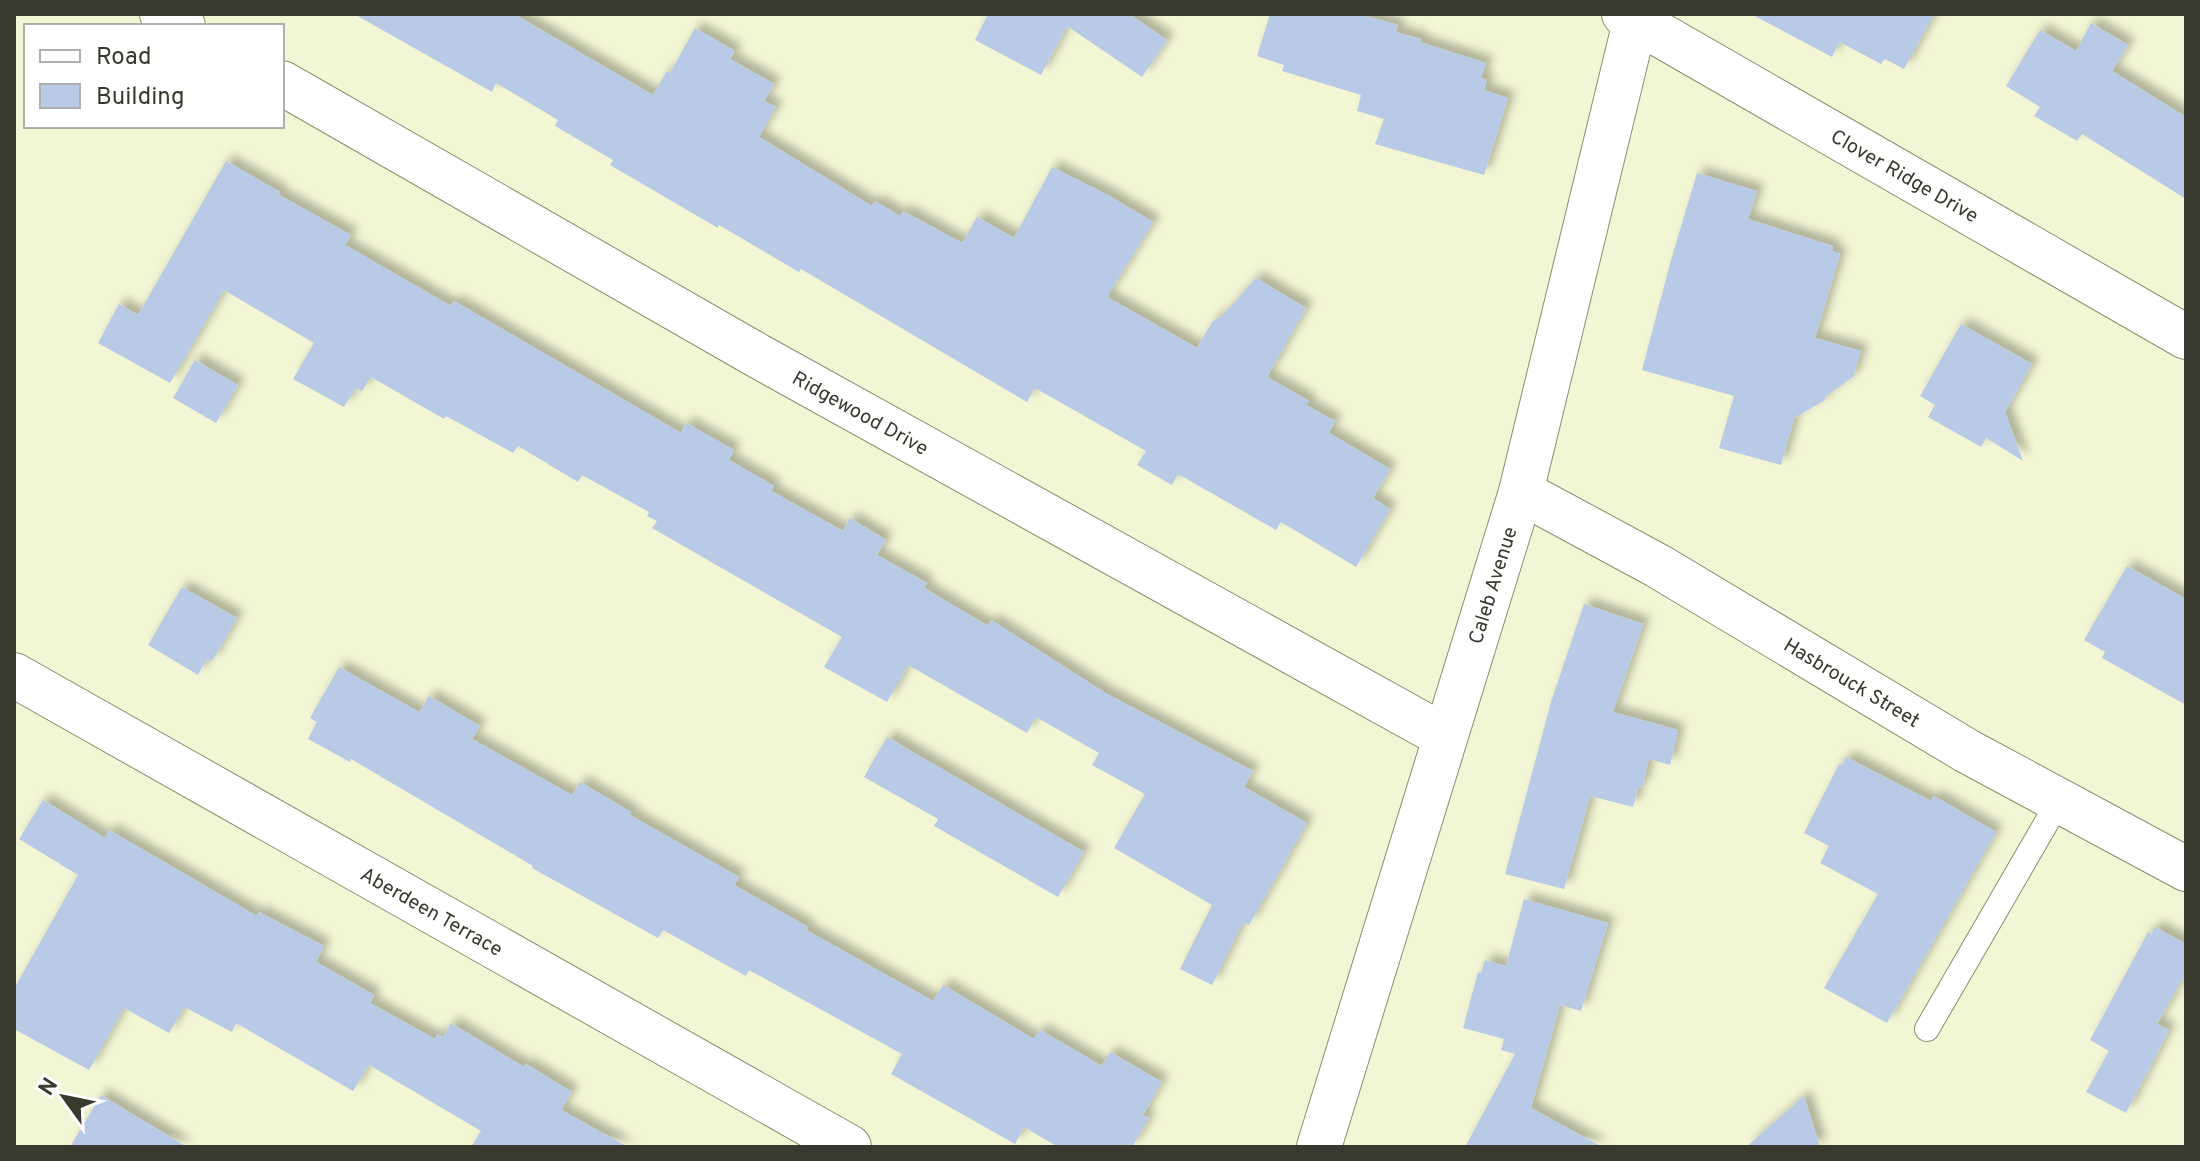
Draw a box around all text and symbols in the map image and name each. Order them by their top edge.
legend [24,24,284,128]
text: Road [96,43,152,73]
text: Building [96,83,185,113]
street label: Clover Ridge Drive [1825,124,1983,230]
street label: Ridgewood Drive [787,366,932,463]
street label: Caleb Avenue [1464,524,1525,648]
street label: Hasbrouck Street [1778,633,1924,735]
street label: Aberdeen Terrace [355,862,507,964]
north arrow [24,1057,104,1137]
text: N [34,1073,65,1101]

